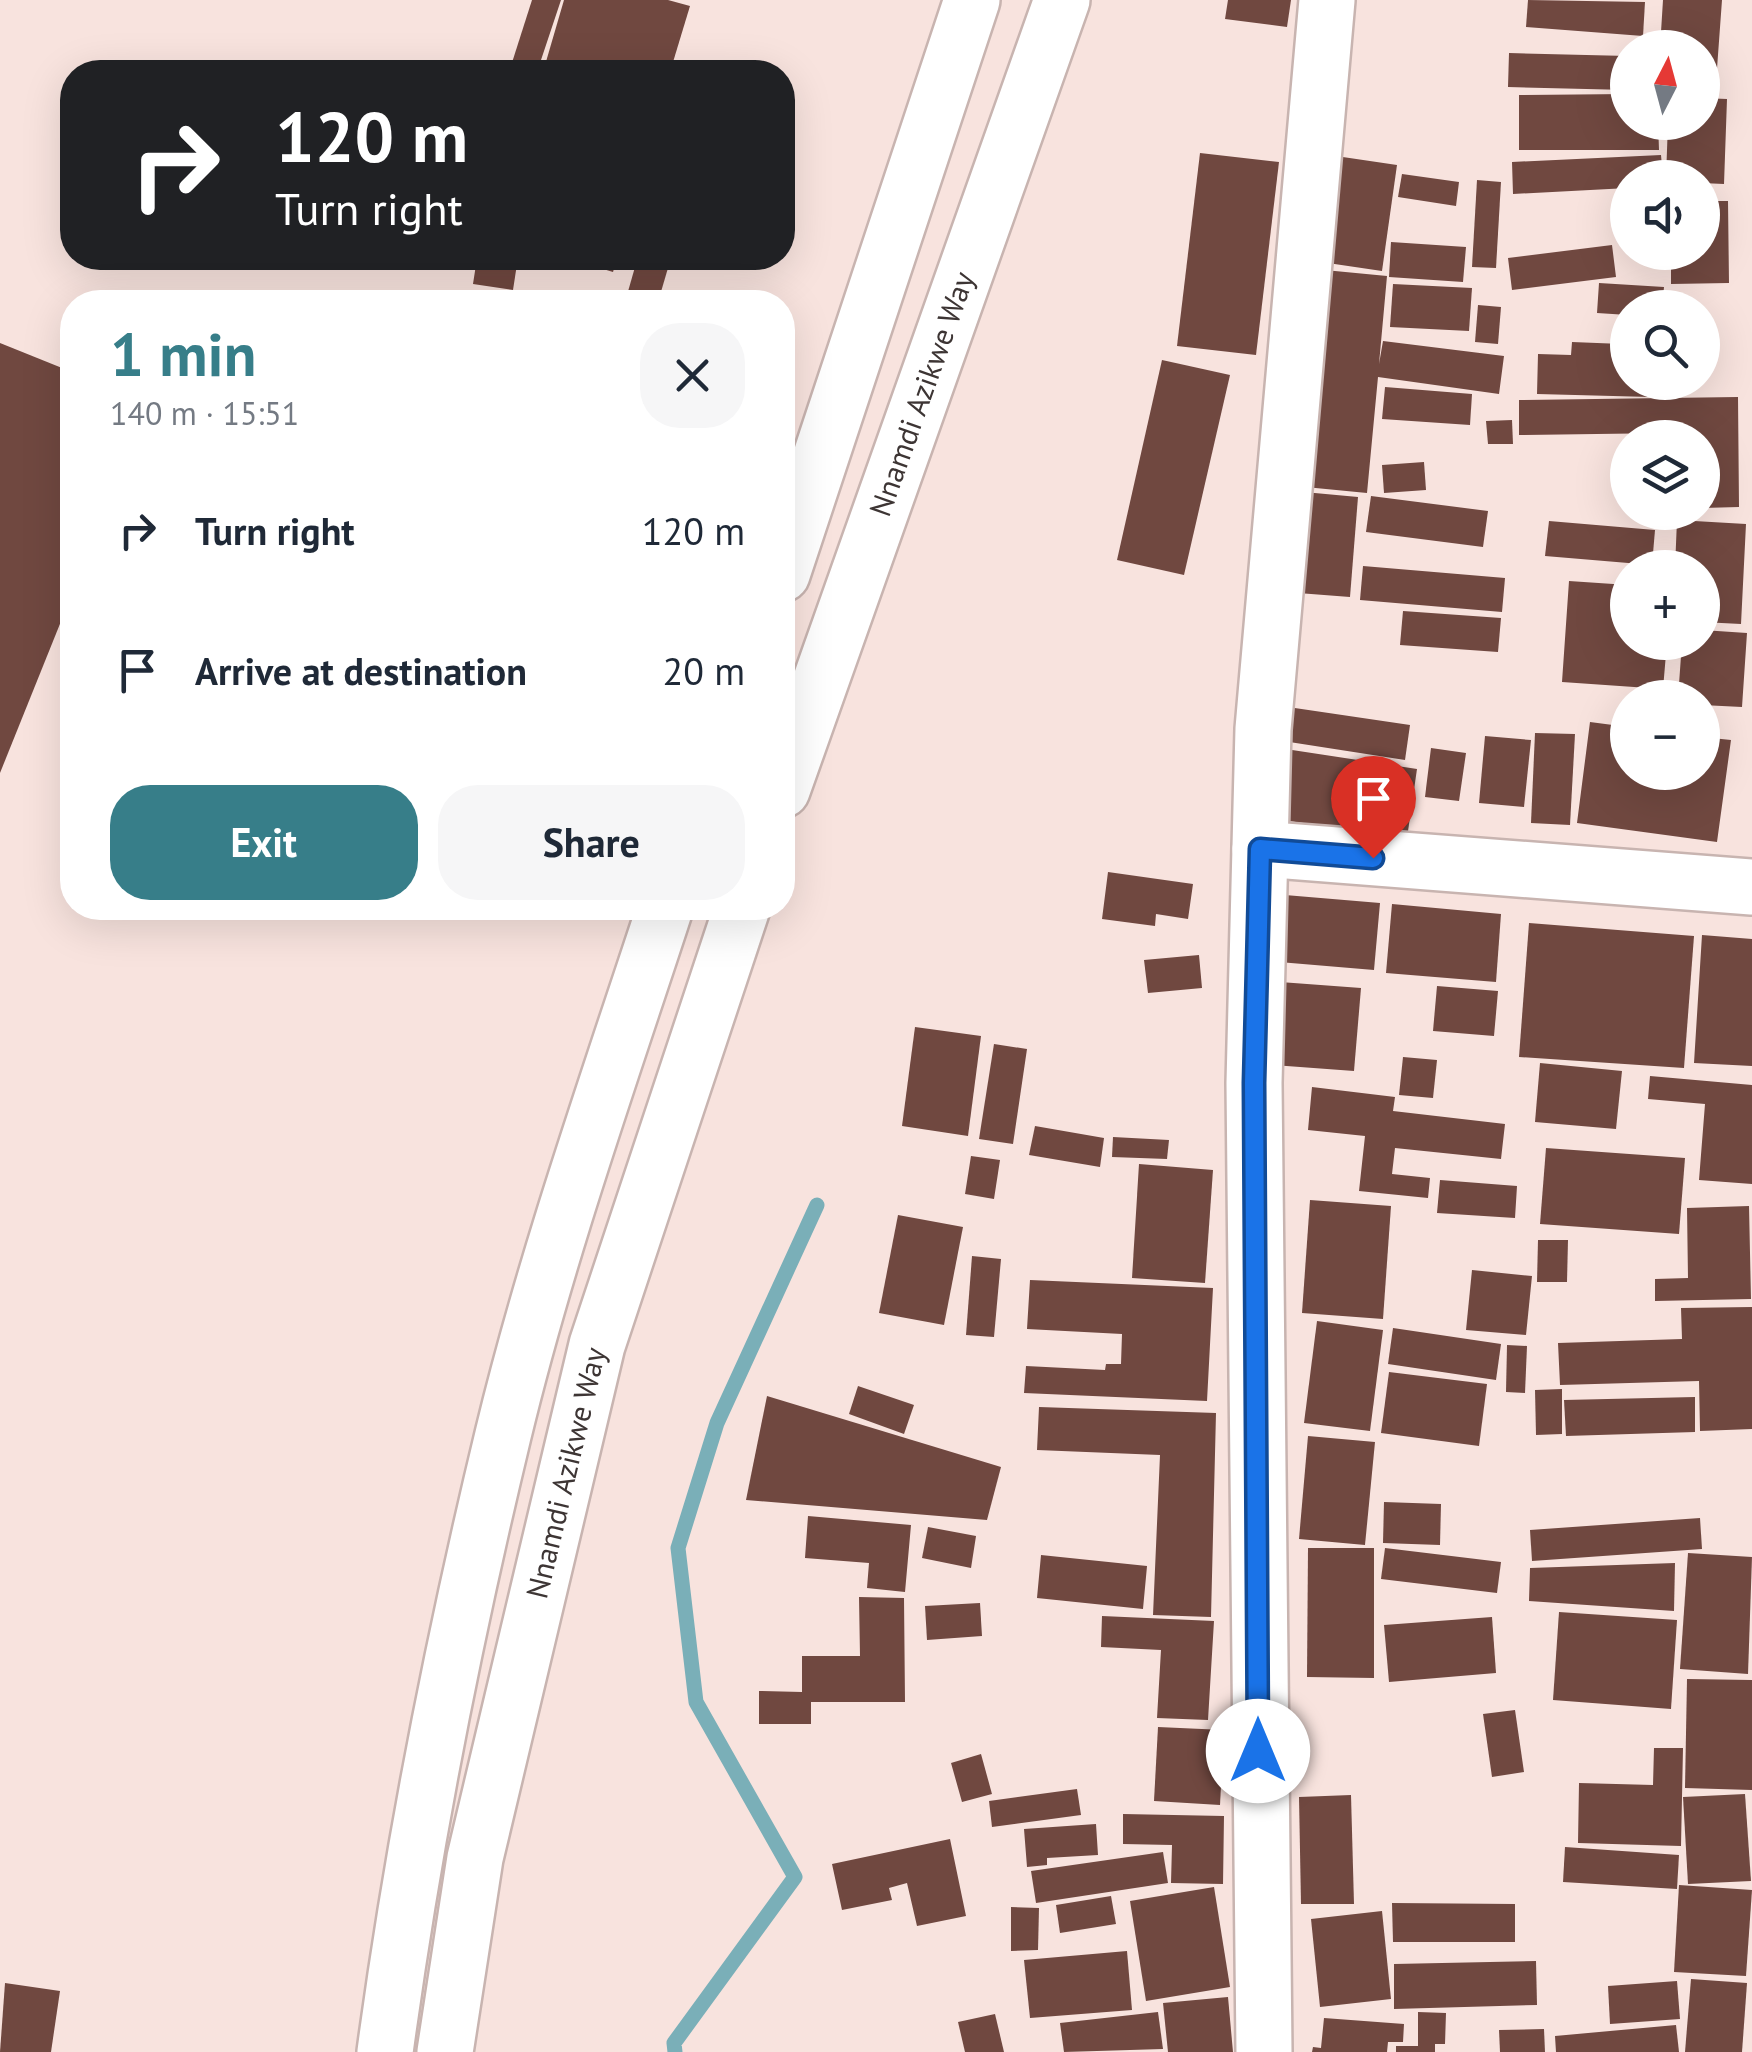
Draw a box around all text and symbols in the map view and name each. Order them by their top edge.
north arrow [1610,30,1720,140]
map controls [1610,30,1720,790]
text: 120 m [275,91,468,181]
icon: right [110,100,240,230]
button: sound [1610,160,1720,270]
text: Turn right [275,179,463,237]
street label: Nnamdi Azikwe Way [860,266,982,521]
button: search [1610,290,1720,400]
text: 1 min [110,315,256,393]
button: close [640,323,745,428]
text: 140 m · 15:51 [110,392,299,434]
button: layers [1610,420,1720,530]
icon: right [110,503,165,558]
text: Turn right [195,506,355,555]
text: 120 m [642,506,745,555]
button: + [1610,550,1720,660]
icon: arrive [110,643,165,698]
text: Arrive at destination [195,646,527,695]
text: 20 m [663,646,745,695]
button: − [1610,680,1720,790]
pin [1331,756,1416,859]
icon: arrive [1346,771,1401,826]
button: Exit [110,785,418,900]
button: Share [438,785,745,900]
street label: Nnamdi Azikwe Way [516,1343,614,1602]
position arrow [1206,1699,1310,1803]

